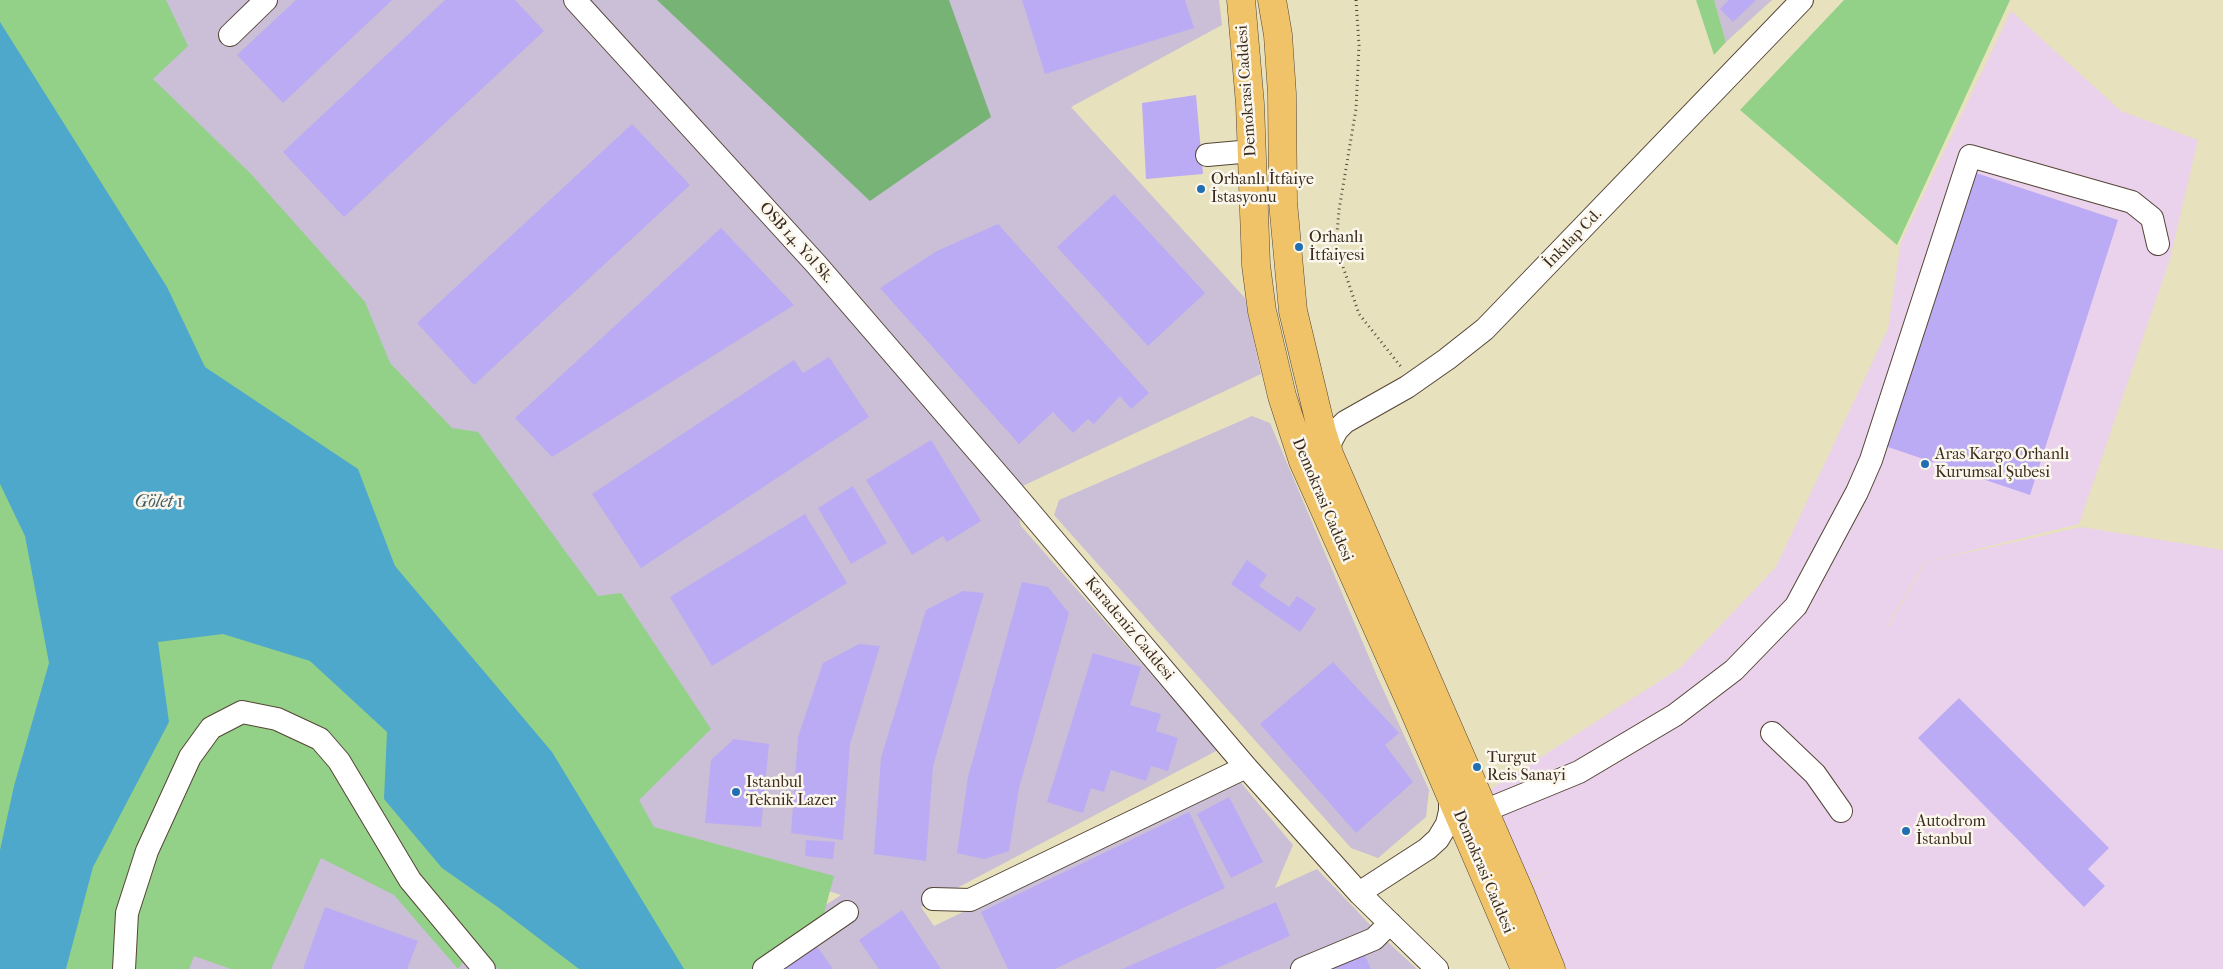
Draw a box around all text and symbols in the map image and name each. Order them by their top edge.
street label: Demokrasi Caddesi [1233,24,1261,158]
place label: Orhanlı İtfaiye İstasyonu [1211,170,1314,208]
marker: Orhanlı İtfaiye İstasyonu [1195,183,1207,195]
street label: OSB 14. Yol Sk. [755,199,837,287]
street label: İnkılap Cd. [1540,205,1606,273]
place label: Orhanlı İtfaiyesi [1309,228,1365,266]
marker: Orhanlı İtfaiyesi [1293,241,1305,253]
street label: Demokrasi Caddesi [1287,435,1357,565]
place label: Aras Kargo Orhanlı Kurumsal Şubesi [1935,445,2069,483]
marker: Aras Kargo Orhanlı Kurumsal Şubesi [1919,458,1931,470]
water label: Gölet 1 [135,492,183,514]
street label: Karadeniz Caddesi [1080,574,1178,684]
place label: Turgut Reis Sanayi [1487,748,1566,786]
marker: Turgut Reis Sanayi [1471,761,1483,773]
place label: Istanbul Teknik Lazer [746,773,836,811]
marker: Istanbul Teknik Lazer [730,786,742,798]
street label: Demokrasi Caddesi [1448,807,1518,937]
place label: Autodrom İstanbul [1916,812,1986,850]
marker: Autodrom İstanbul [1900,825,1912,837]

